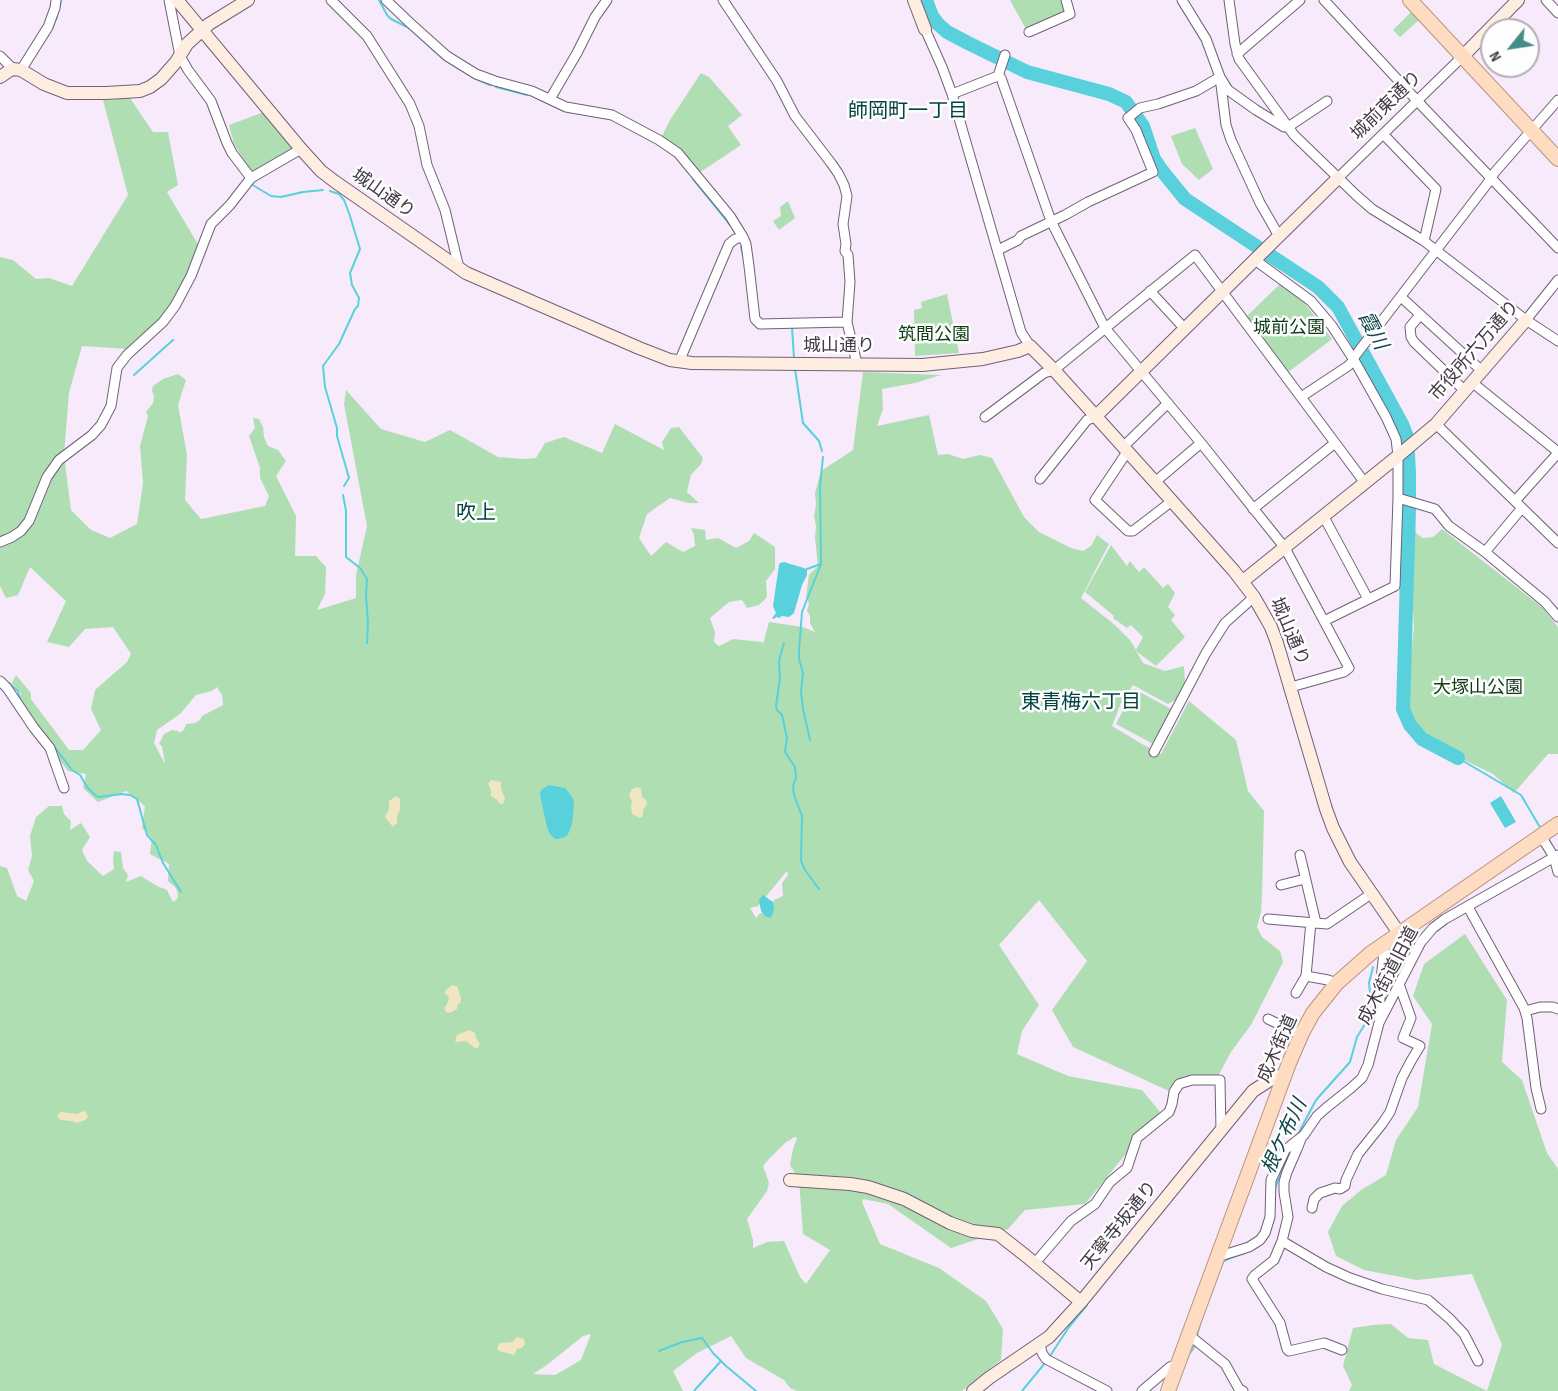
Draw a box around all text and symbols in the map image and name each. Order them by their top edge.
north arrow [1480,18,1540,78]
text: N [1485,48,1506,65]
street label: 城前東通り [1347,67,1427,145]
district label: 師岡町一丁目 [848,100,968,124]
street label: 城山通り [347,165,419,223]
street label: 市役所六万通り [1426,296,1524,406]
water label: 霞川 [1352,308,1392,354]
park label: 城前公園 [1253,317,1325,339]
park label: 筑間公園 [898,324,970,346]
street label: 城山通り [803,335,875,357]
district label: 吹上 [456,502,496,526]
street label: 城山通り [1265,595,1313,669]
park label: 大塚山公園 [1433,677,1523,699]
district label: 東青梅六丁目 [1021,691,1141,715]
street label: 成木街道旧道 [1354,923,1424,1029]
street label: 成木街道 [1253,1012,1303,1086]
water label: 根ケ布川 [1257,1096,1313,1178]
street label: 天寧寺坂通り [1078,1177,1162,1275]

